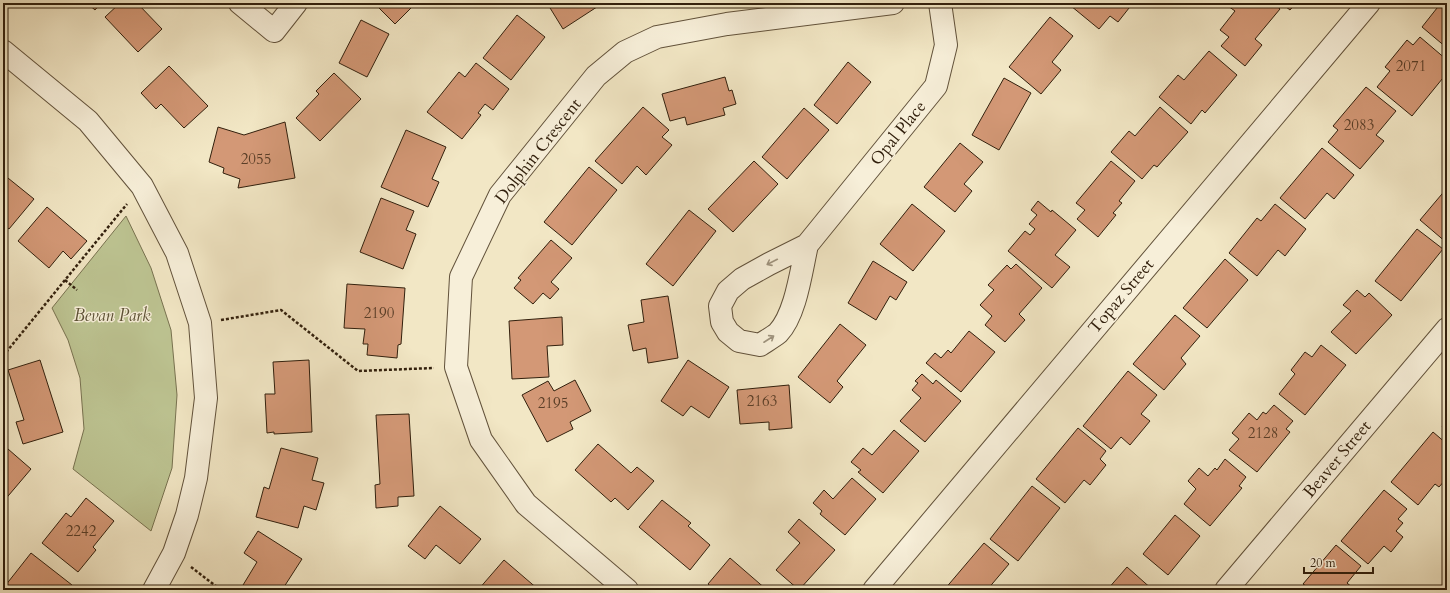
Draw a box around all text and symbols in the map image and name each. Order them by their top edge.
house number: 2071 [1396,56,1426,76]
street label: Dolphin Crescent [490,93,587,208]
street label: Opal Place [865,96,931,170]
house number: 2083 [1344,115,1374,135]
house number: 2055 [241,149,271,169]
street label: Topaz Street [1083,253,1159,338]
one-way arrow [766,259,778,267]
house number: 2190 [364,303,395,323]
park label: Bevan Park [74,304,151,327]
one-way arrow [763,335,774,343]
house number: 2163 [747,391,777,411]
house number: 2195 [538,393,568,413]
street label: Beaver Street [1298,415,1377,503]
house number: 2128 [1248,423,1278,443]
house number: 2242 [66,521,97,541]
scale bar [1304,549,1373,575]
text: 20 m [1310,555,1337,571]

